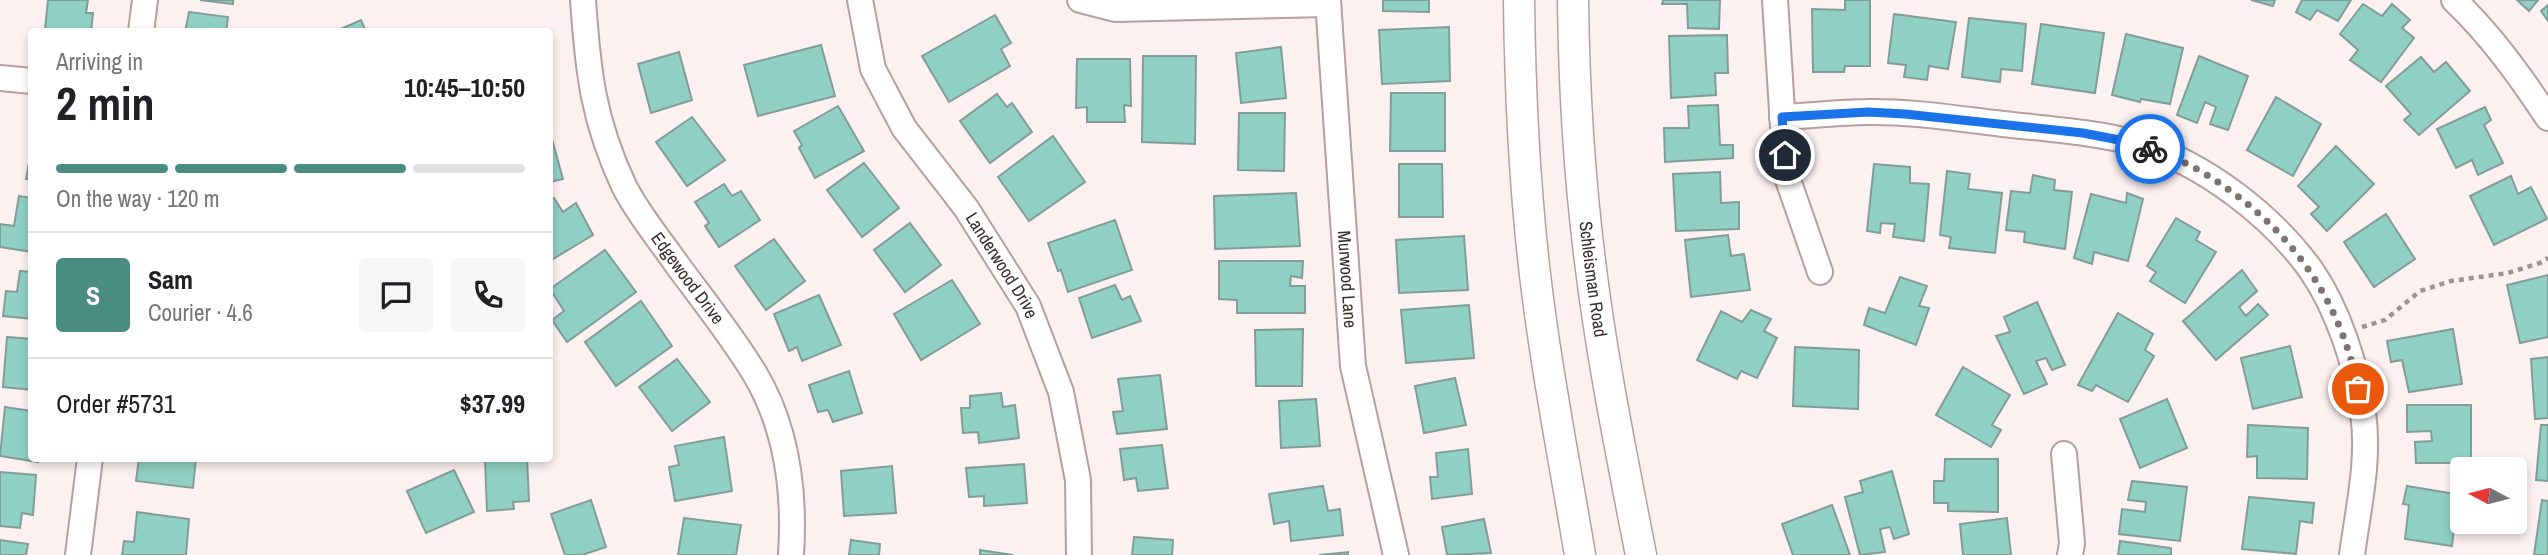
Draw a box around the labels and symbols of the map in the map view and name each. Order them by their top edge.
courier [2115,114,2185,184]
pin [1755,125,1815,185]
street label: Landerwood Drive [960,207,1045,322]
street label: Schleisman Road [1573,220,1614,339]
street label: Edgewood Drive [645,227,731,329]
street label: Murwood Lane [1332,230,1363,329]
pin [2328,359,2388,419]
north arrow [2450,457,2527,534]

